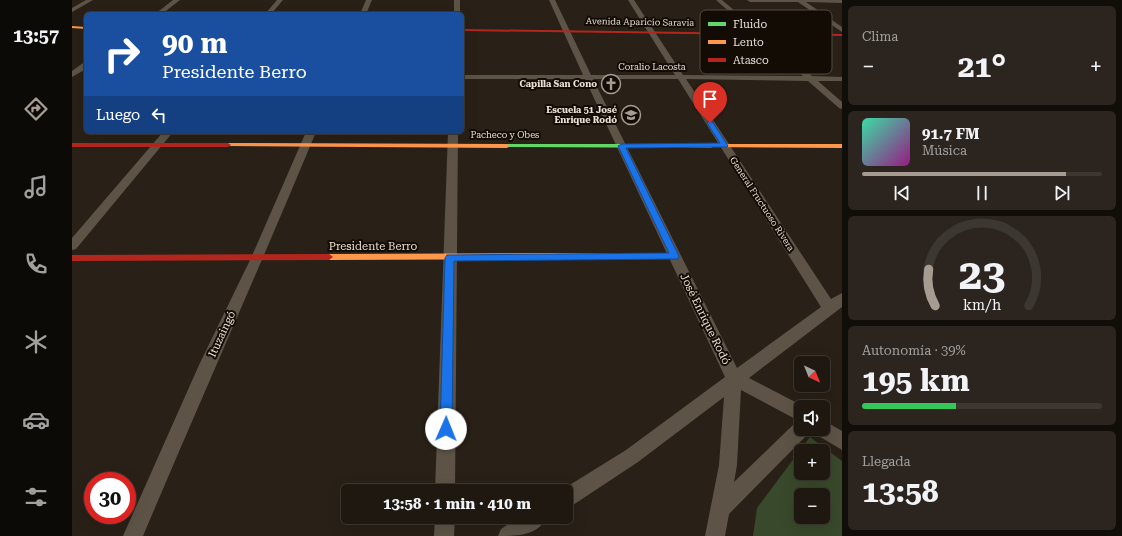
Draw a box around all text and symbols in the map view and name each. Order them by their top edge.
legend [700,10,832,74]
street label: Avenida Aparicio Saravia [586,16,694,28]
text: Fluido [733,18,767,31]
text: 13:57 [13,25,59,46]
text: 90 m [162,27,227,60]
icon: right [96,28,148,80]
text: Clima [862,29,898,44]
text: Lento [733,36,764,49]
text: 21° [958,49,1006,84]
text: Atasco [733,54,769,67]
text: − [862,54,874,79]
text: + [1090,54,1102,79]
text: Presidente Berro [162,61,307,82]
street label: Coralio Lacosta [618,62,686,72]
church icon: Capilla San Cono [600,73,622,95]
place label: Capilla San Cono [519,79,597,89]
pin [693,82,727,123]
icon: arrive [699,88,721,110]
icon: directions [22,95,50,123]
icon: left [148,104,170,126]
school or university icon: Escuela 51 José Enrique Rodó [620,104,642,126]
place label: Escuela 51 José Enrique Rodó [546,105,618,125]
text: Luego [96,106,140,124]
text: 91.7 FM [922,125,979,143]
street label: Pacheco y Obes [471,130,539,140]
text: Música [922,143,967,158]
street label: General Fructuoso Rivera [728,155,796,253]
icon: music [22,173,50,201]
icon: previous [891,182,913,204]
icon: pause [971,182,993,204]
icon: next [1051,182,1073,204]
street label: Presidente Berro [329,240,417,253]
icon: phone [22,250,50,278]
text: 23 [959,250,1005,299]
street label: José Enrique Rodó [677,271,733,367]
text: km/h [963,297,1001,313]
street label: Ituzaingó [206,309,238,359]
icon: climate [22,328,50,356]
text: Autonomía · 39% [862,343,966,358]
north arrow [794,356,830,392]
map controls [794,356,830,524]
text: 195 km [862,363,970,398]
button: sound [794,400,830,436]
icon: car [22,406,50,434]
position arrow [425,408,467,450]
button: + [794,444,830,480]
text: Llegada [862,454,911,469]
speed limit sign: 30 [84,472,136,524]
text: 13:58 [862,474,939,509]
icon: filters [22,483,50,511]
button: − [794,488,830,524]
text: 13:58 · 1 min · 410 m [383,495,531,513]

